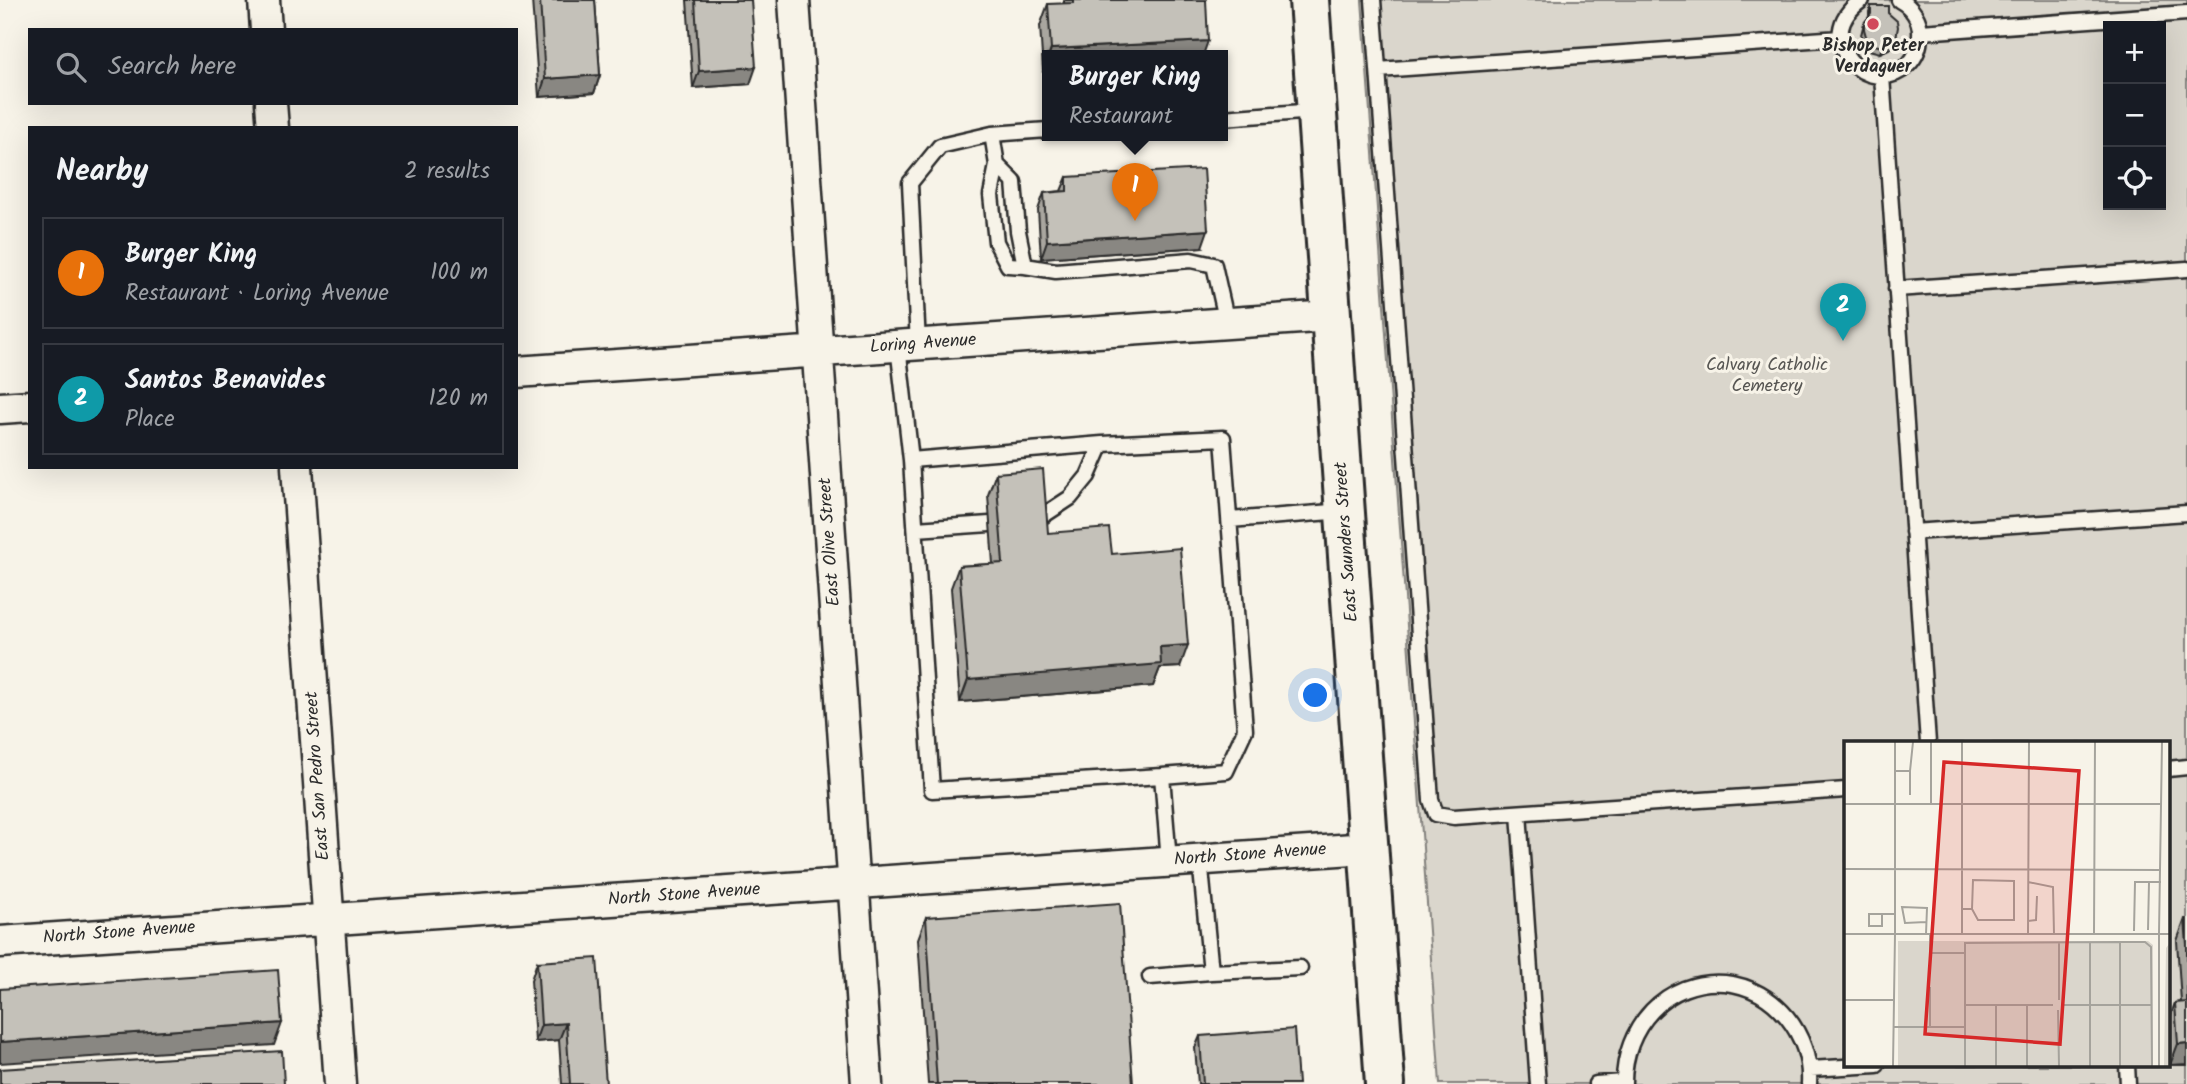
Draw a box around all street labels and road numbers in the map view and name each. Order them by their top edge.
street label: Loring Avenue [869,326,977,362]
street label: East Saunders Street [1327,460,1367,623]
street label: East Olive Street [811,476,849,607]
street label: East San Pedro Street [298,689,338,862]
street label: North Stone Avenue [1173,835,1327,875]
street label: North Stone Avenue [607,875,761,915]
street label: North Stone Avenue [42,913,196,953]

